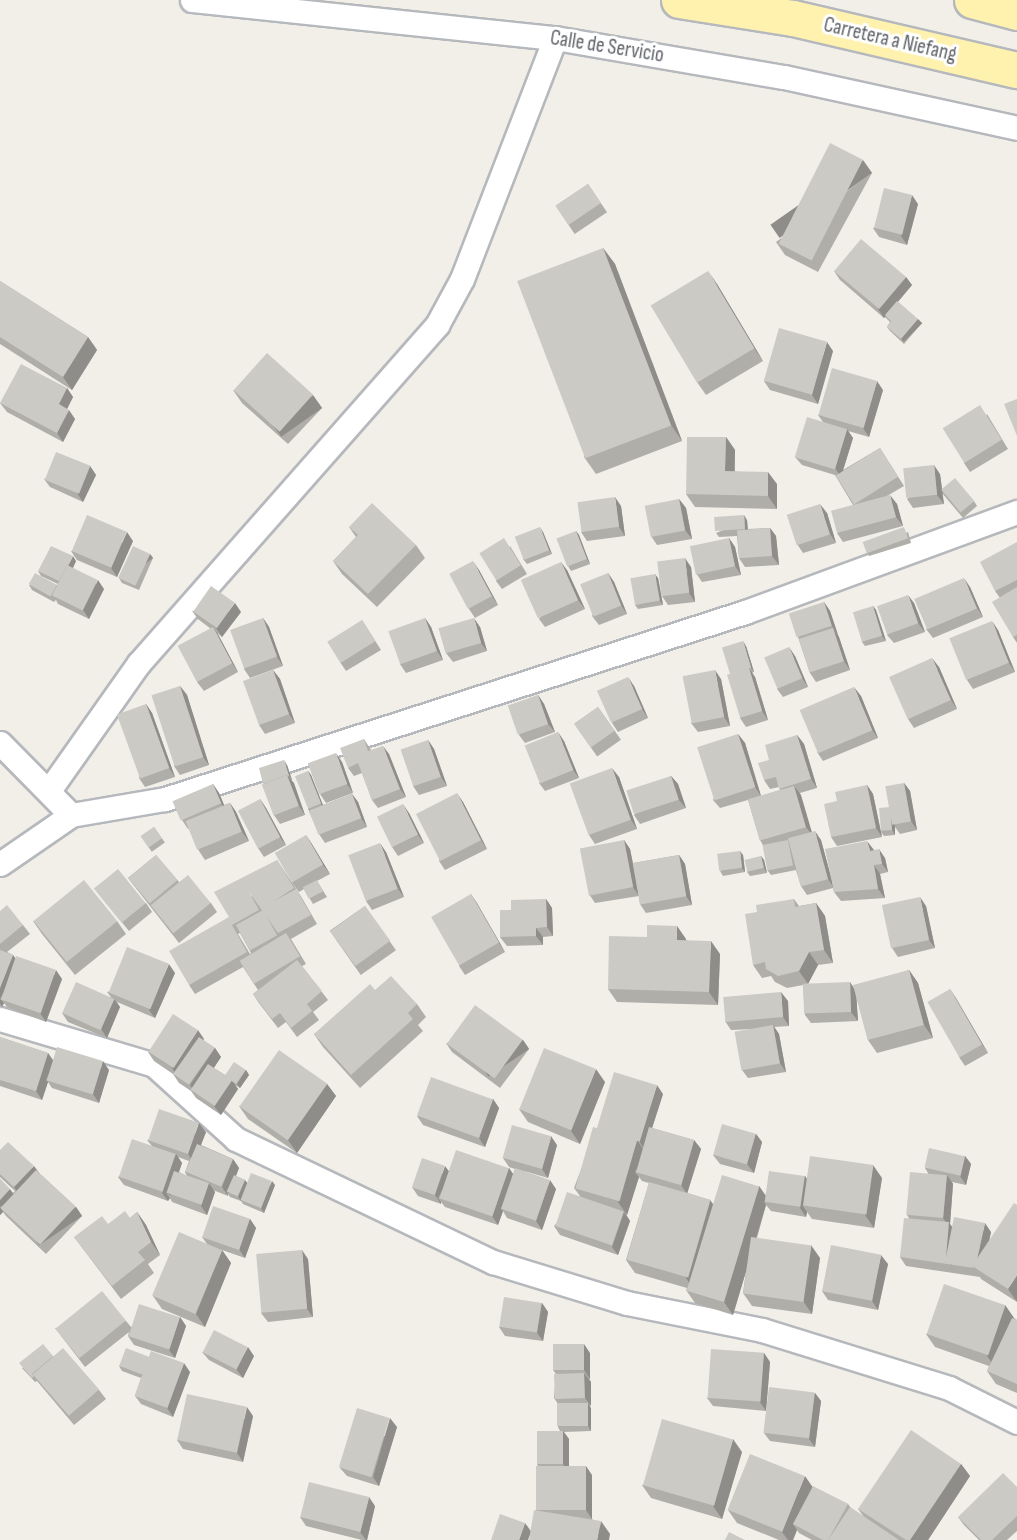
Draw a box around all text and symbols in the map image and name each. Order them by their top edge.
street label: Carretera a Niefang [821,12,959,68]
street label: Calle de Servicio [548,26,666,68]

